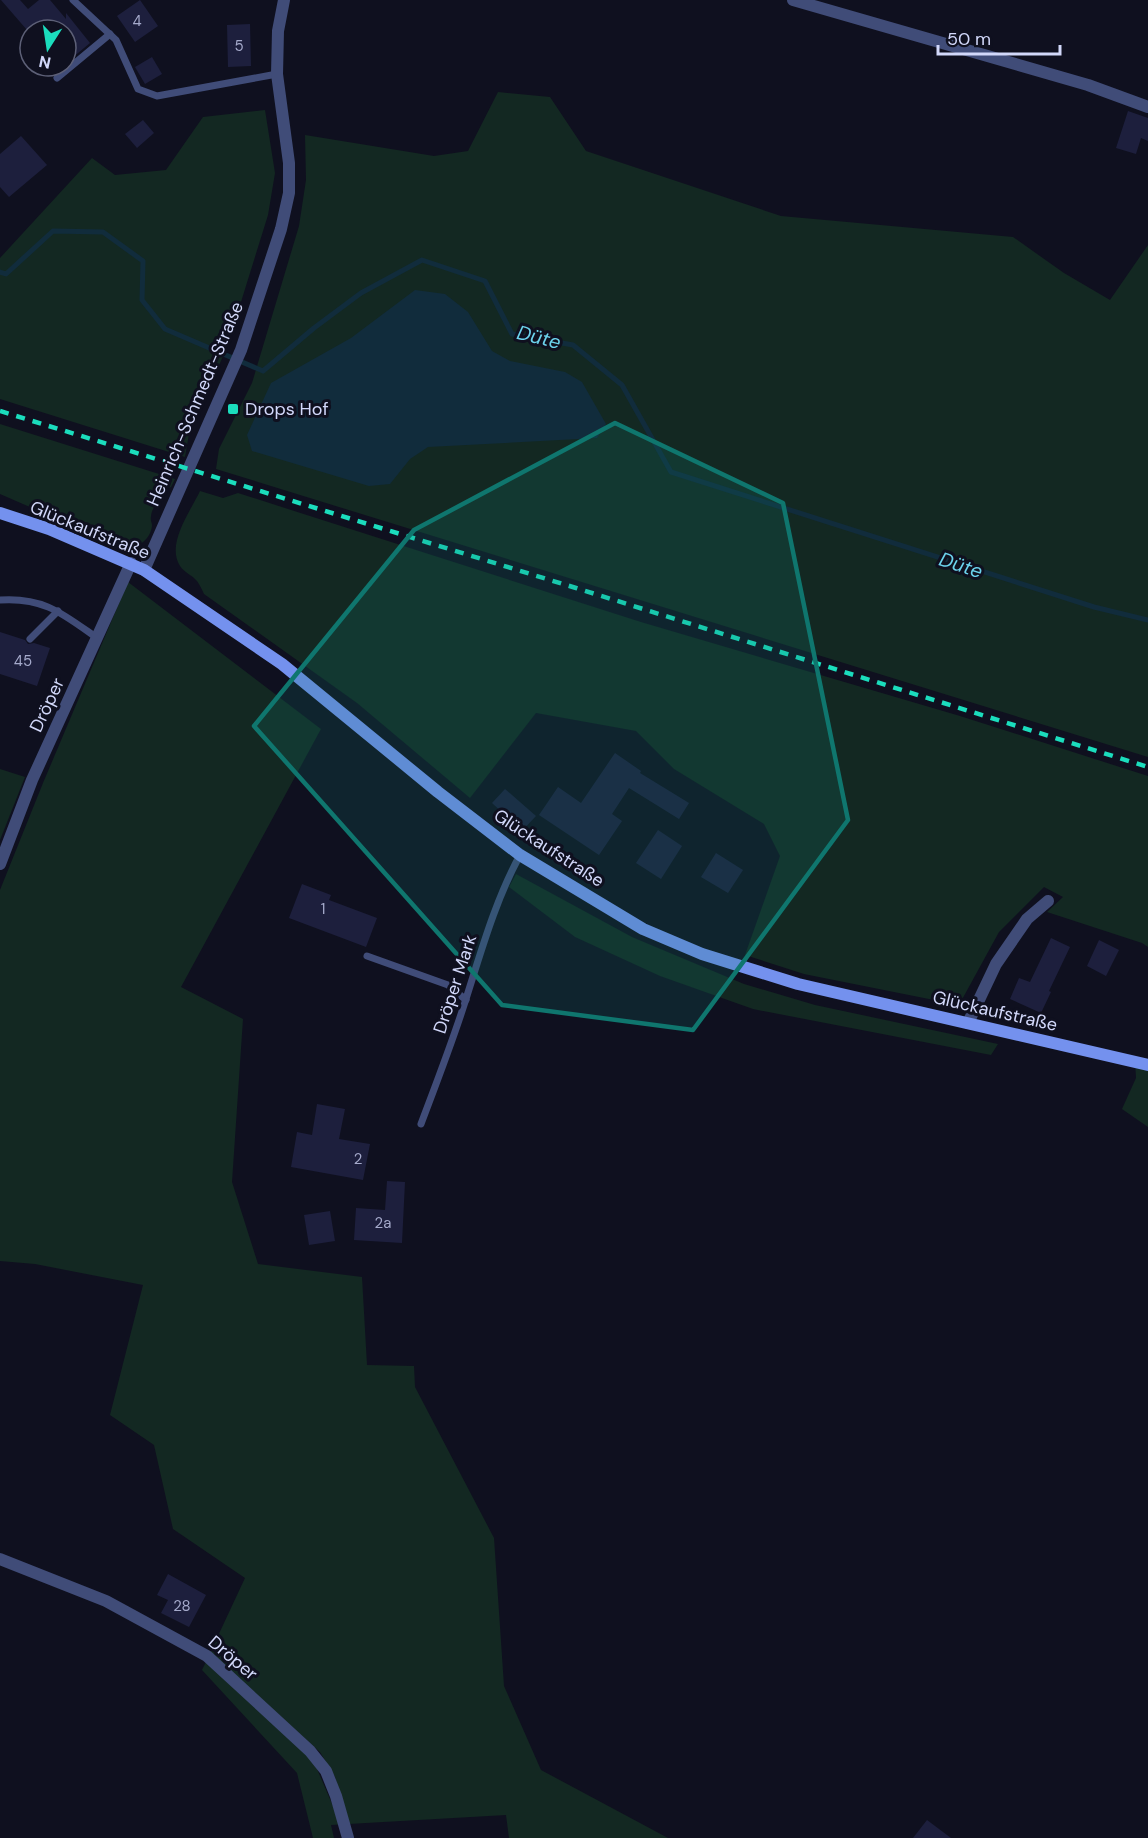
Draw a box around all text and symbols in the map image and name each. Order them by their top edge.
house number: 4 [132,11,142,31]
north arrow [18,18,78,78]
scale bar [938,18,1060,56]
text: 50 m [947,27,991,51]
house number: 5 [234,36,244,56]
text: N [37,51,53,74]
street label: Heinrich-Schmedt-Straße [141,298,249,510]
water label: Düte [514,319,564,355]
place label: Drops Hof [245,397,329,421]
marker: Drops Hof [226,402,240,416]
street label: Glückaufstraße [27,495,153,565]
water label: Düte [936,546,986,584]
house number: 45 [14,651,32,671]
street label: Dröper [24,674,70,736]
street label: Glückaufstraße [489,803,609,893]
house number: 1 [321,899,325,919]
street label: Dröper Mark [428,931,482,1037]
street label: Glückaufstraße [930,985,1060,1037]
house number: 2 [354,1149,362,1169]
house number: 2a [375,1213,391,1233]
house number: 28 [173,1596,191,1616]
street label: Dröper [203,1630,263,1686]

